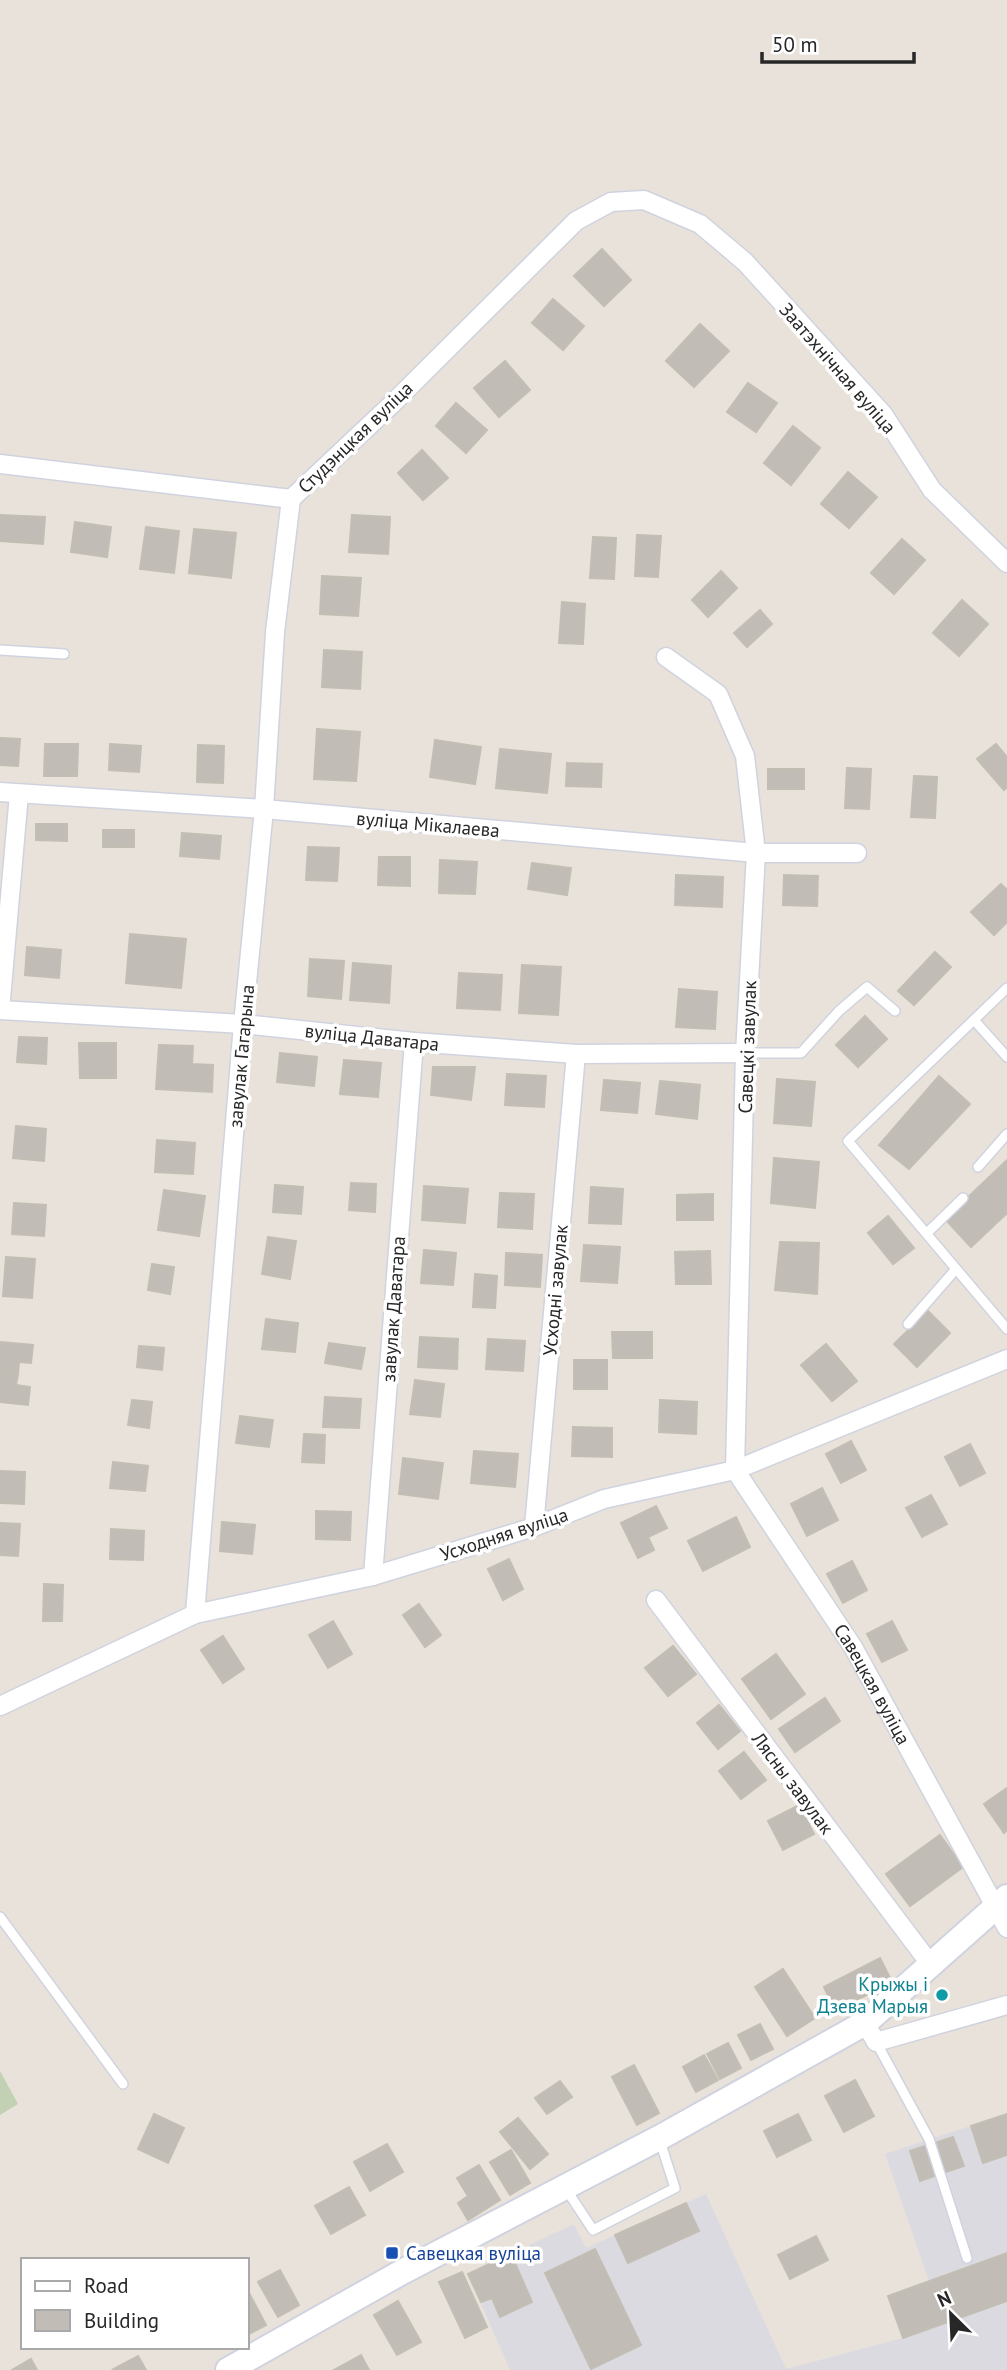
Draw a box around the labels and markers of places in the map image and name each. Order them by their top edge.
place label: Крыжы і Дзева Марыя [817,1972,928,2018]
marker: Крыжы і Дзева Марыя [934,1987,950,2003]
place label: Савецкая вуліца [406,2241,541,2265]
marker: Савецкая вуліца [384,2245,400,2261]

